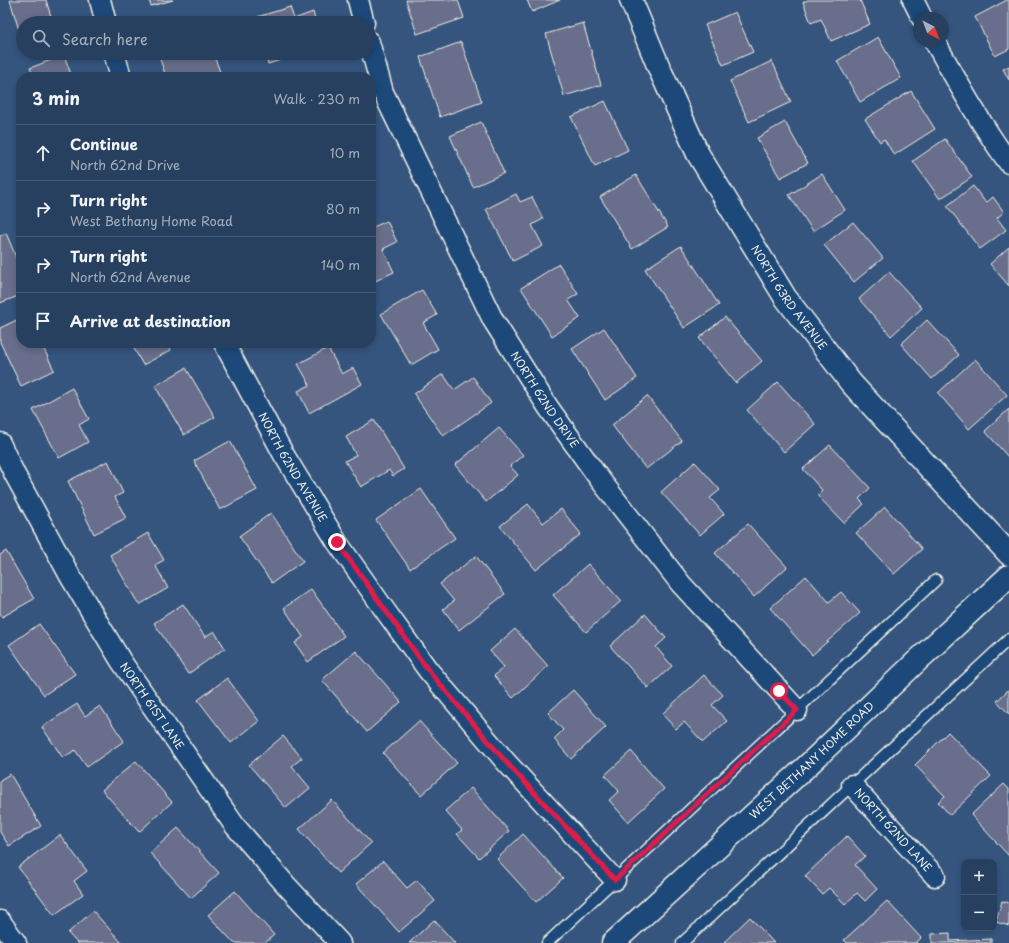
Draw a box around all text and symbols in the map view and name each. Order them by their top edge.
north arrow [913,12,949,48]
search box [16,16,376,60]
icon: search [30,27,52,49]
text: Search here [62,27,148,50]
text: 3 min [32,85,80,111]
text: Walk · 230 m [273,89,360,108]
text: Continue [70,132,138,155]
icon: ahead [32,142,54,164]
text: 10 m [330,143,360,162]
text: North 62nd Drive [70,155,180,174]
text: Turn right [70,188,147,211]
icon: right [32,198,54,220]
text: 80 m [326,199,360,218]
text: West Bethany Home Road [70,211,233,230]
street label: NORTH 63RD AVENUE [747,242,832,353]
text: Turn right [70,244,147,267]
icon: right [32,254,54,276]
text: 140 m [321,255,360,274]
text: North 62nd Avenue [70,267,191,286]
text: Arrive at destination [70,309,231,332]
icon: arrive [32,310,54,332]
street label: NORTH 62ND DRIVE [507,348,584,451]
street label: NORTH 62ND AVENUE [255,409,332,525]
route end [328,533,346,551]
street label: NORTH 61ST LANE [116,658,189,753]
route start [770,682,788,700]
street label: WEST BETHANY HOME ROAD [745,697,878,823]
street label: NORTH 62ND LANE [851,784,936,876]
map controls [961,859,997,931]
button: + [961,859,997,895]
button: − [961,895,997,931]

